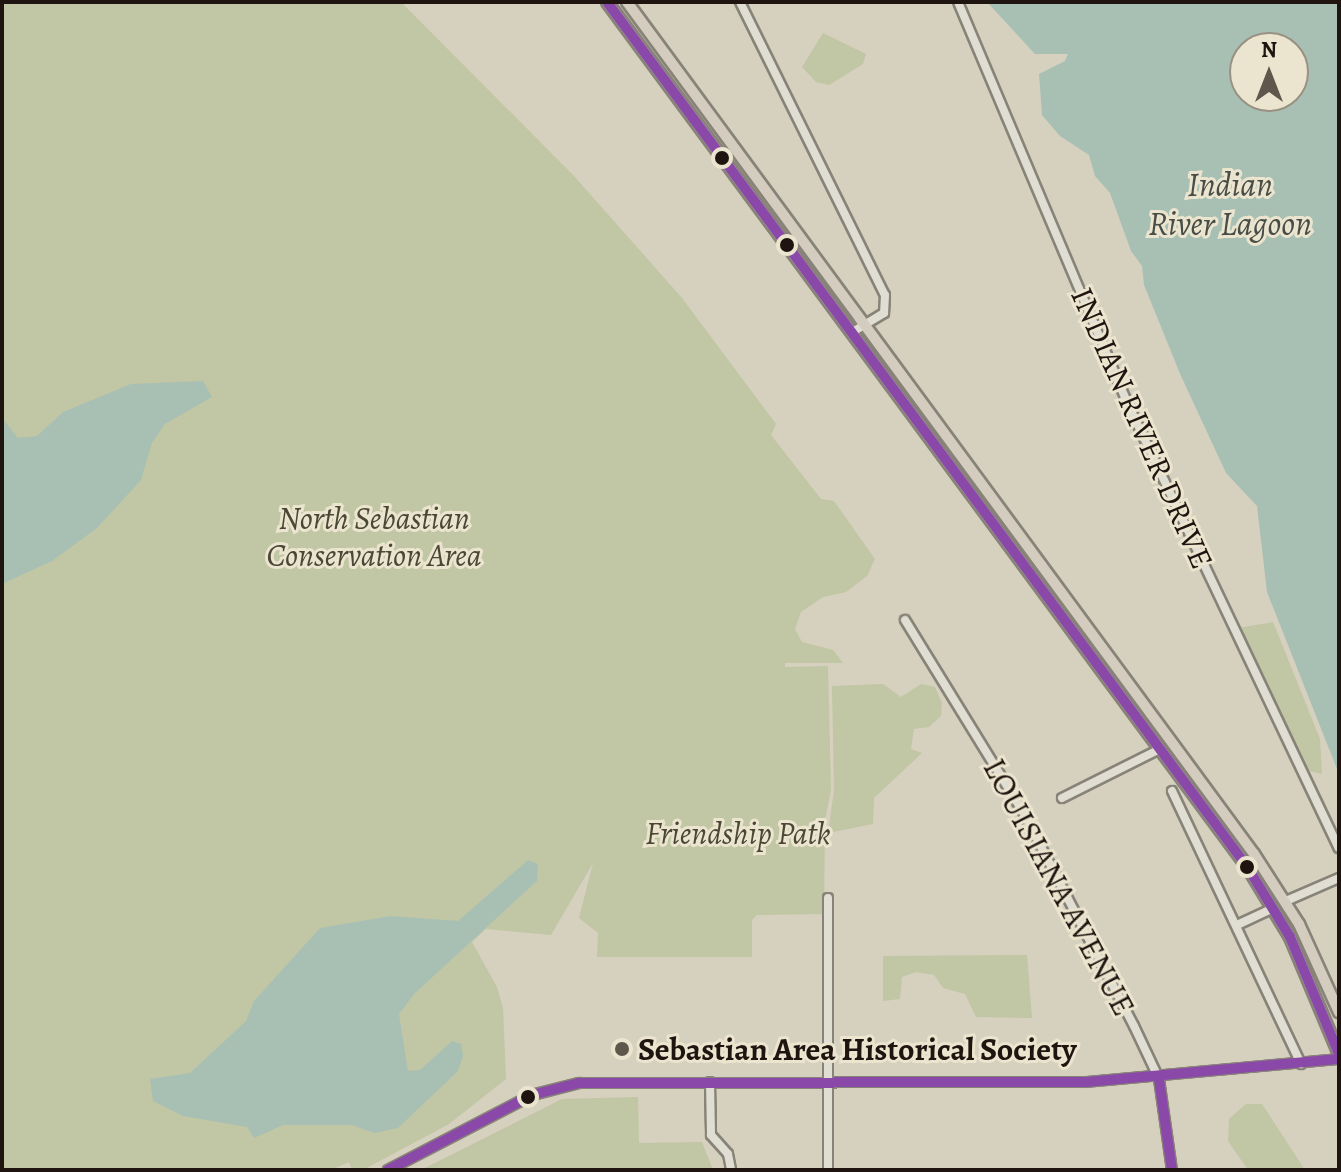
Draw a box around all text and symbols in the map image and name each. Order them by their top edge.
north arrow [1229,32,1309,112]
text: N [1261,35,1277,65]
unlabelled marker [714,150,730,166]
water label: Indian River Lagoon [1148,164,1312,244]
unlabelled marker [779,237,795,253]
street label: INDIAN RIVER DRIVE [1063,281,1221,575]
park label: North Sebastian Conservation Area [266,500,482,575]
street label: LOUISIANA AVENUE [975,752,1143,1022]
park label: Friendship Patk [645,814,831,852]
unlabelled marker [1239,859,1255,875]
place label: Sebastian Area Historical Society [638,1030,1077,1068]
marker: Sebastian Area Historical Society [613,1040,631,1058]
unlabelled marker [520,1089,536,1105]

